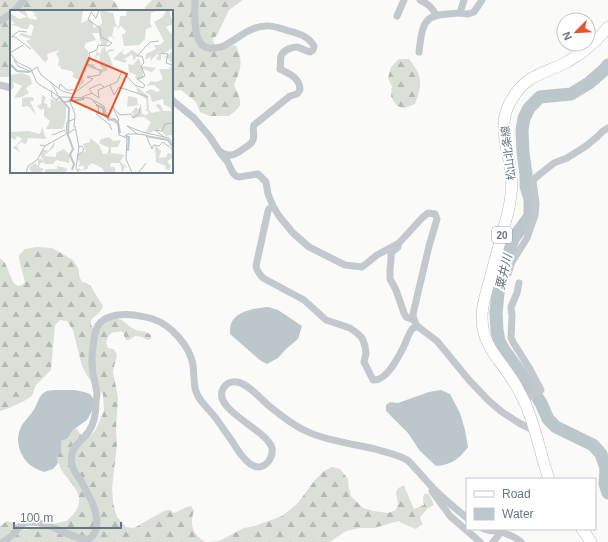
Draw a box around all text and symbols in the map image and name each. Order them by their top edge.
inset map [10,10,173,173]
north arrow [556,12,596,52]
text: N [560,30,574,42]
street label: 松山北条線 [499,125,517,181]
road number: 20 [492,227,512,243]
water label: 粟井川 [493,251,515,291]
legend [466,478,596,530]
text: Road [502,487,531,501]
scale bar [14,504,121,530]
text: Water [502,507,534,521]
text: 100 m [20,511,53,525]

